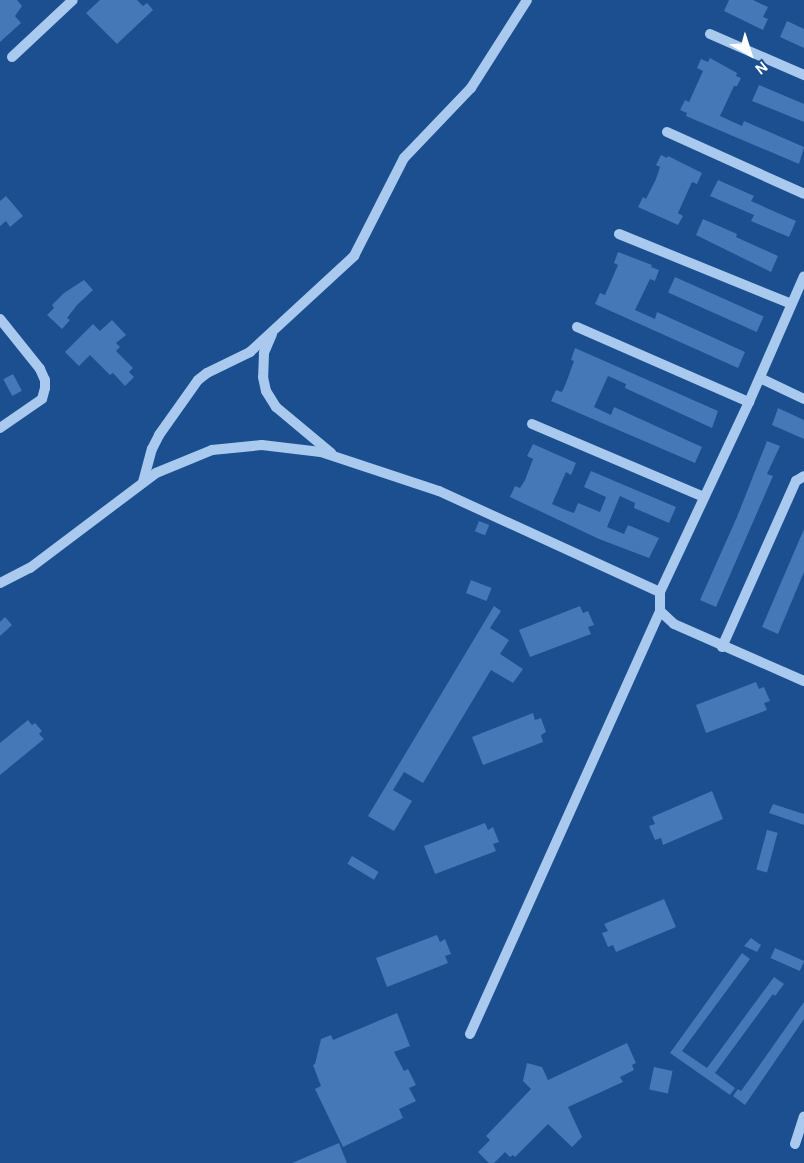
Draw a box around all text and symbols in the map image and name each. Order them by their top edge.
north arrow [720,24,780,84]
text: N [752,58,771,78]

